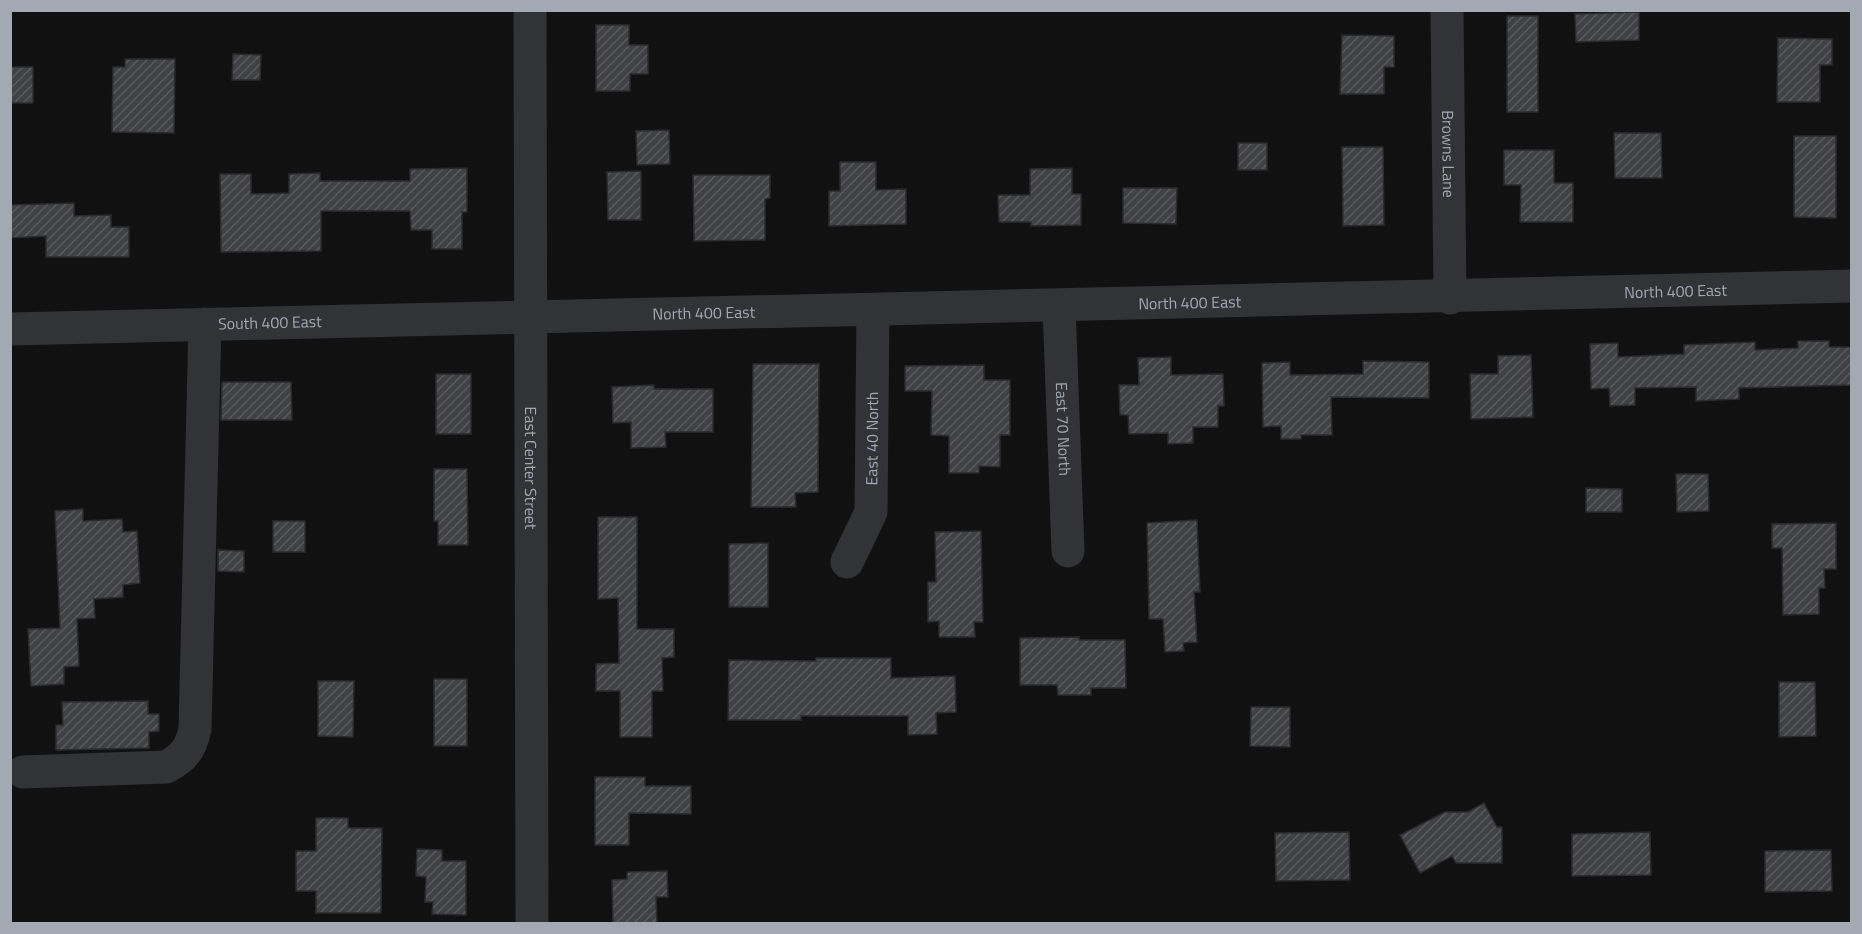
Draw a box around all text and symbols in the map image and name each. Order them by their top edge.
street label: Browns Lane [1436,110,1461,198]
street label: North 400 East [1624,278,1728,304]
street label: North 400 East [1138,289,1242,316]
street label: North 400 East [652,300,756,326]
street label: South 400 East [218,309,322,336]
street label: East 70 North [1050,382,1077,476]
street label: East 40 North [859,391,884,486]
street label: East Center Street [519,407,543,530]

